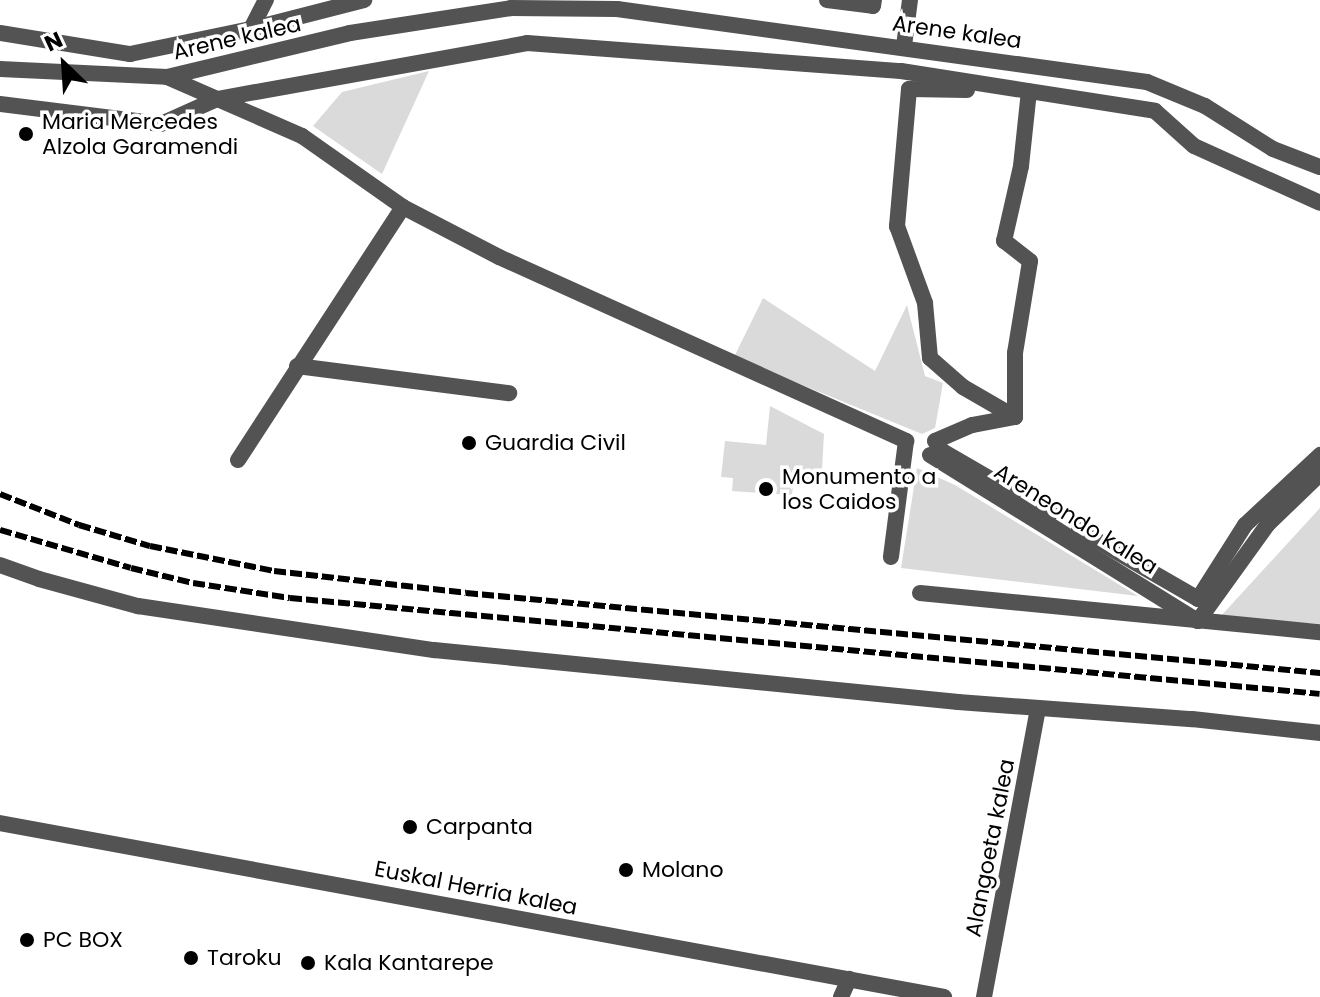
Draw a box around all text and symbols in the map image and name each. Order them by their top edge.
street label: Arene kalea [171,10,303,66]
street label: Arene kalea [891,10,1023,54]
north arrow [24,24,104,104]
text: N [40,24,68,59]
place label: Maria Mercedes Alzola Garamendi [42,108,238,160]
marker: Maria Mercedes Alzola Garamendi [17,125,35,143]
place label: Guardia Civil [485,430,626,456]
marker: Guardia Civil [460,434,478,452]
street label: Areneondo kalea [989,458,1163,580]
place label: Monumento a los Caidos [782,463,936,514]
marker: Monumento a los Caidos [757,480,775,498]
street label: Alangoeta kalea [960,757,1020,939]
place label: Carpanta [426,814,533,840]
marker: Carpanta [401,818,419,836]
street label: Euskal Herria kalea [372,855,580,921]
place label: Molano [642,857,723,883]
marker: Molano [617,861,635,879]
place label: PC BOX [43,927,123,953]
marker: PC BOX [18,931,36,949]
place label: Taroku [207,945,281,971]
marker: Taroku [182,949,200,967]
place label: Kala Kantarepe [324,950,494,976]
marker: Kala Kantarepe [299,954,317,972]

